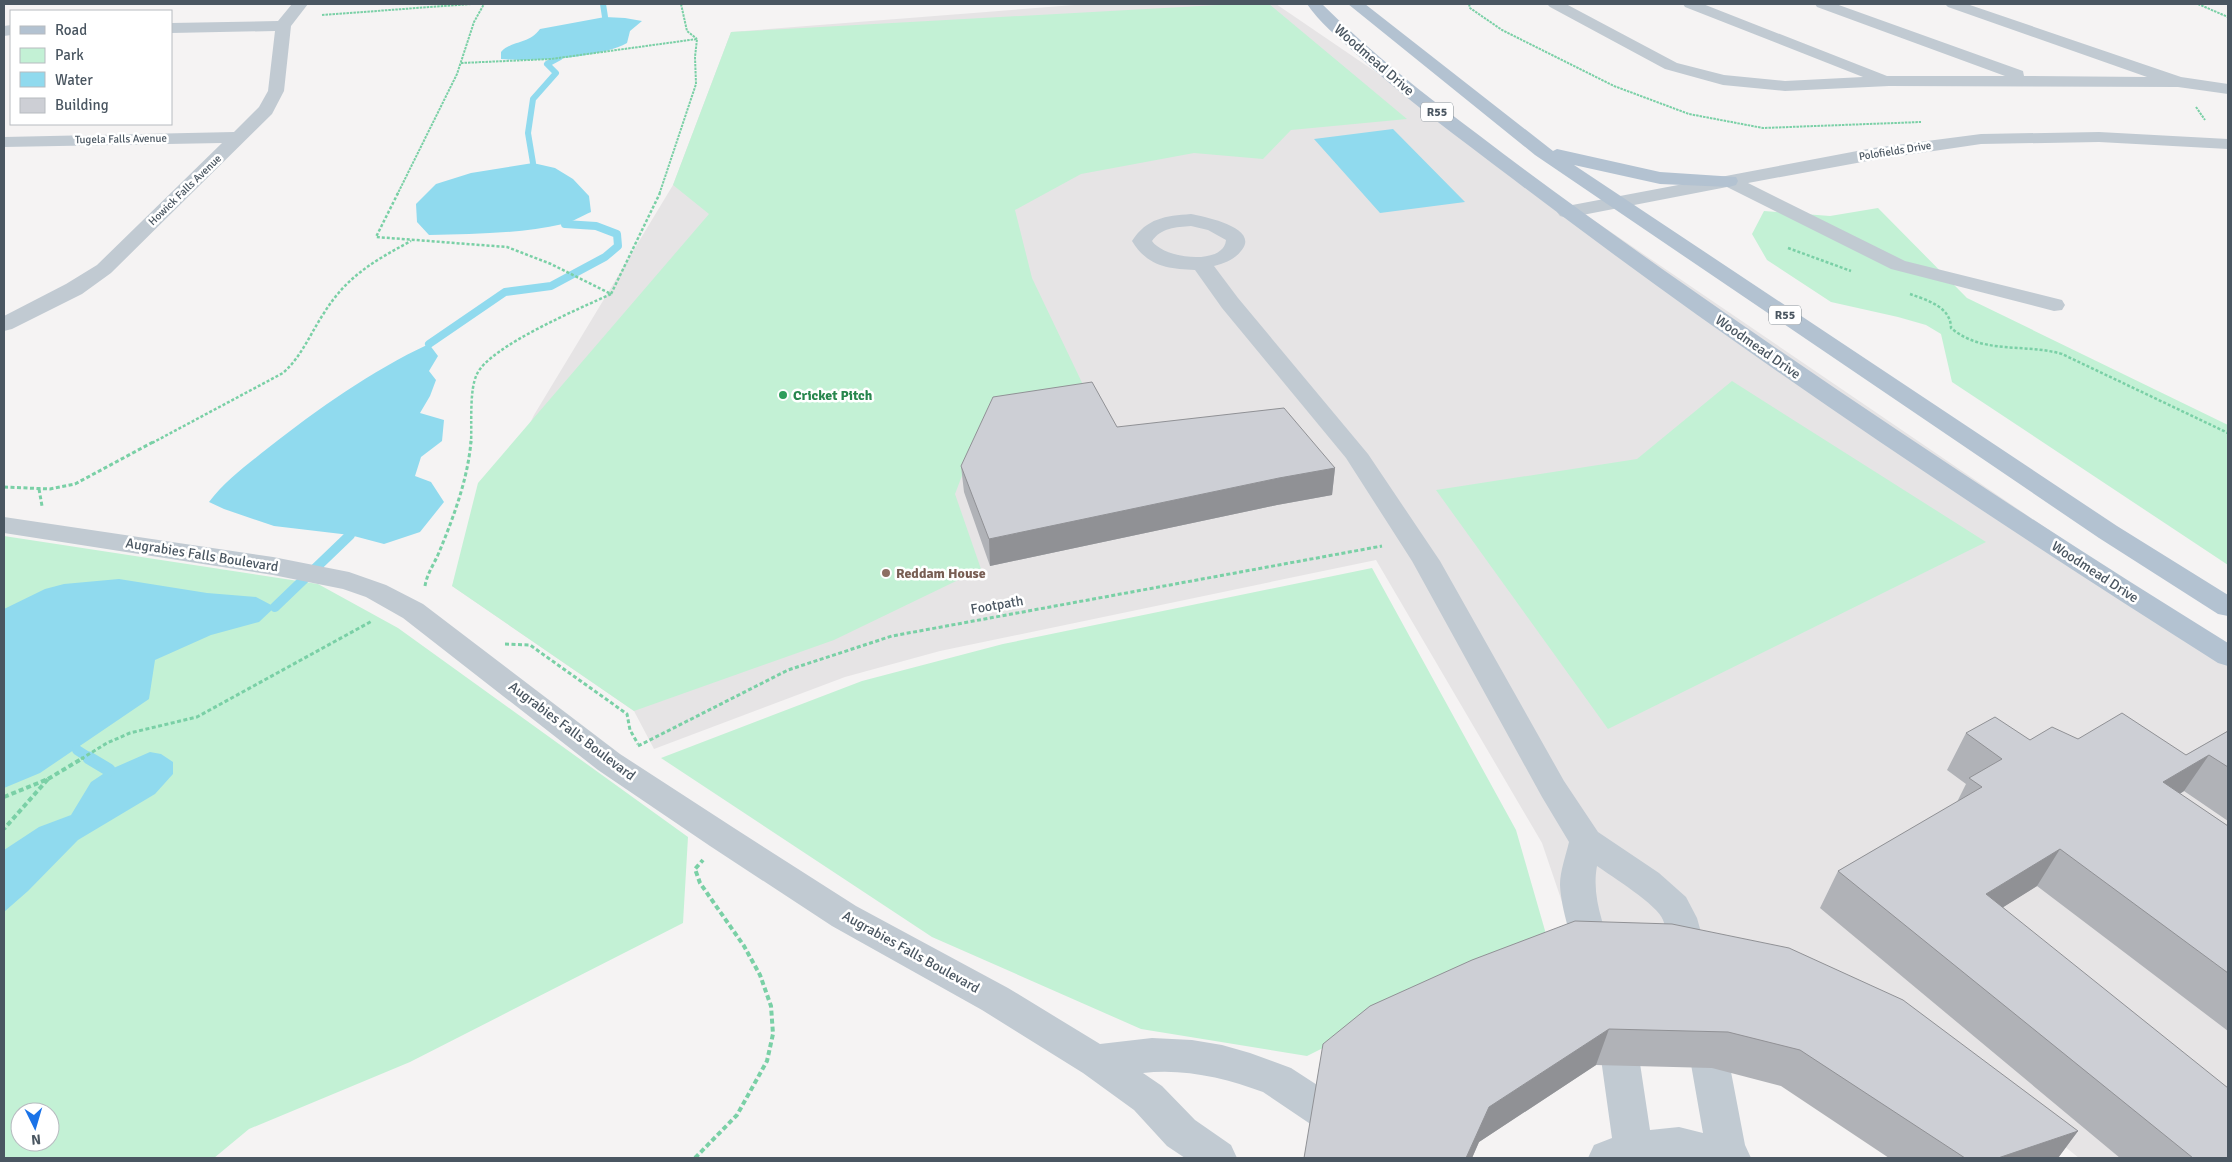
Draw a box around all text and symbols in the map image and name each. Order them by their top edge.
legend [10,10,172,125]
text: Road [55,21,87,39]
street label: Woodmead Drive [1331,21,1417,99]
text: Park [55,46,84,64]
text: Water [55,71,93,89]
text: Building [55,96,109,114]
road number: R55 [1421,102,1453,121]
street label: Tugela Falls Avenue [75,132,167,146]
street label: Polofields Drive [1858,139,1932,163]
street label: Howick Falls Avenue [146,152,224,228]
road number: R55 [1769,306,1801,324]
street label: Woodmead Drive [1712,311,1804,383]
place label: Cricket Pitch [793,387,873,404]
marker: Cricket Pitch [777,389,789,401]
street label: Augrabies Falls Boulevard [124,535,280,575]
street label: Woodmead Drive [2048,538,2142,606]
place label: Reddam House [896,565,986,582]
marker: Reddam House [880,567,892,579]
street label: Footpath [969,592,1025,618]
street label: Augrabies Falls Boulevard [505,678,639,784]
street label: Augrabies Falls Boulevard [839,907,983,997]
north arrow [10,1102,60,1152]
text: N [30,1131,42,1148]

